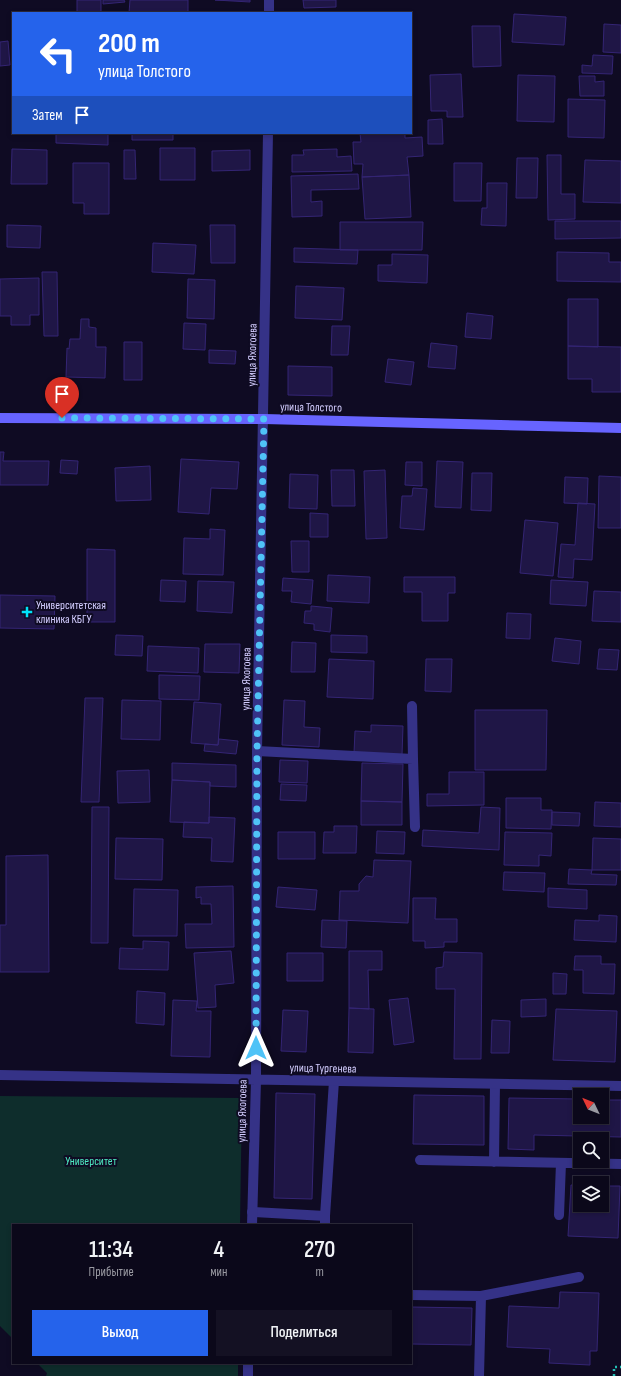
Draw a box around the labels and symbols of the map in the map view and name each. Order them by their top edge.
street label: улица Яхогоева [244,323,261,387]
pin [45,377,79,418]
street label: улица Толстого [280,399,342,416]
place label: Университетская клиника КБГУ [36,598,106,627]
marker: Университетская клиника КБГУ [21,606,33,618]
street label: улица Яхогоева [238,647,255,711]
position arrow [235,1027,277,1069]
street label: улица Тургенева [289,1060,357,1077]
street label: улица Яхогоева [234,1079,251,1143]
north arrow [573,1088,609,1124]
park label: Университет [65,1154,117,1169]

